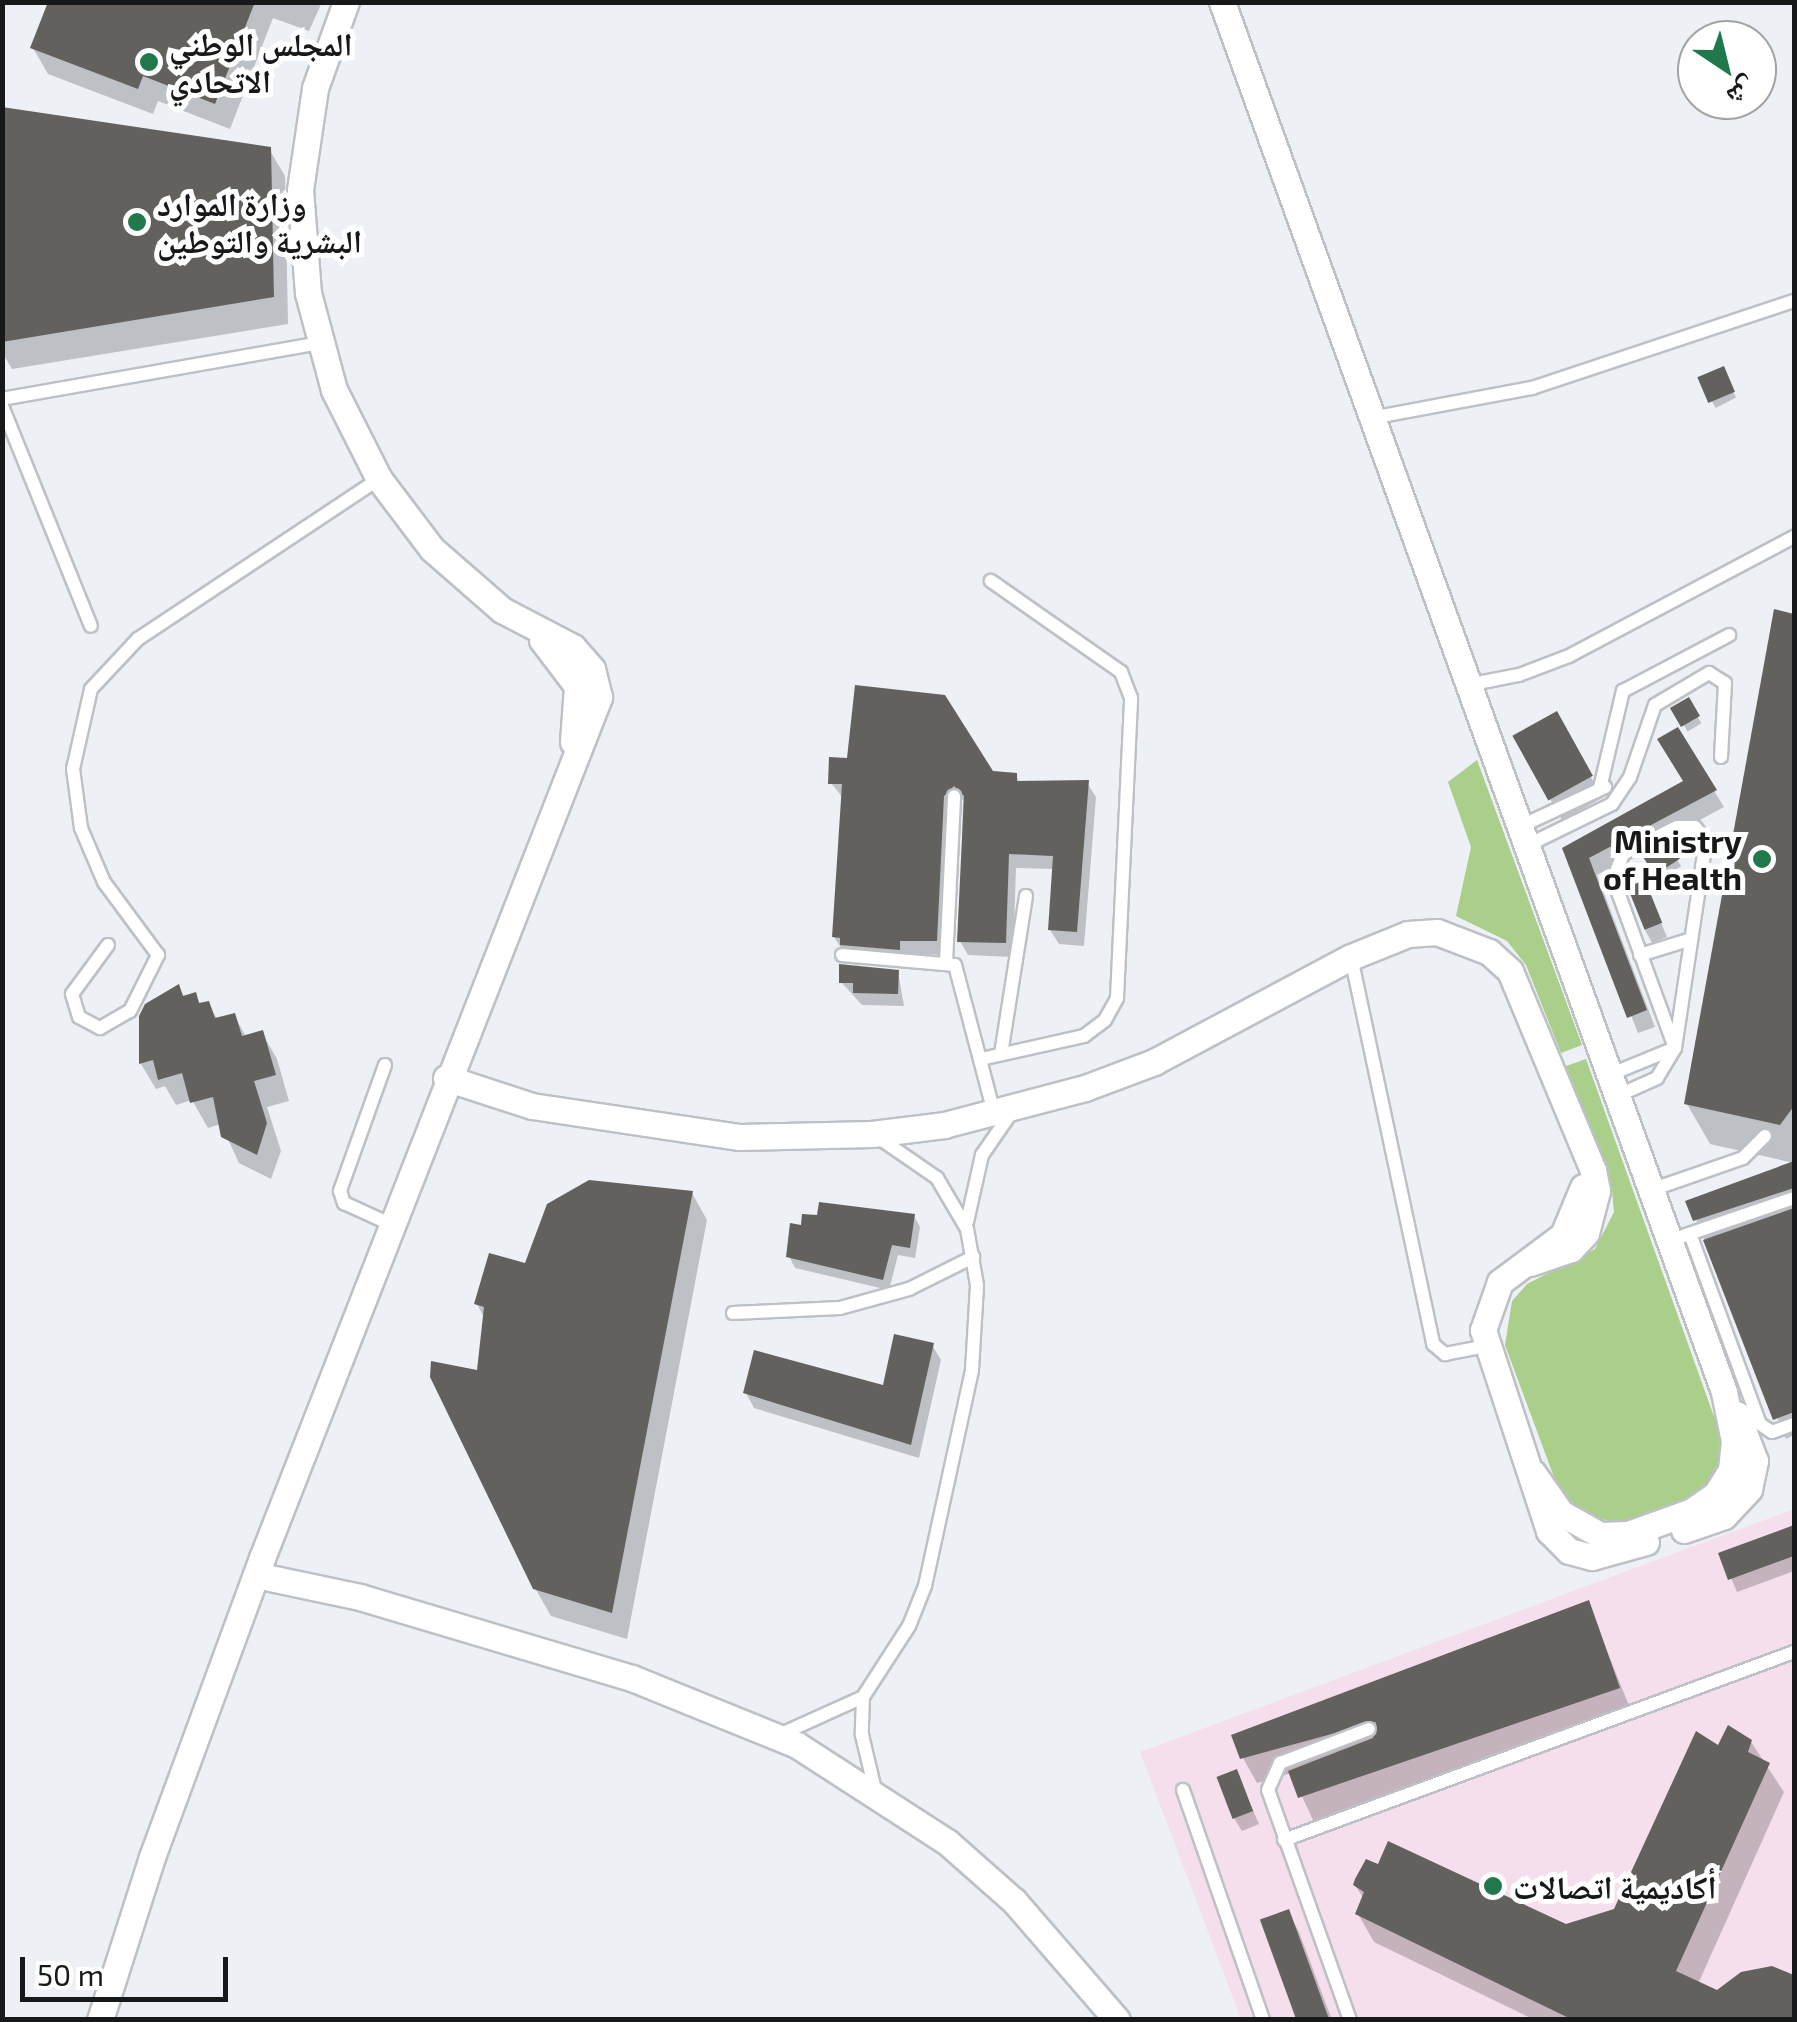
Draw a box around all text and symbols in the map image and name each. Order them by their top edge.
north arrow [1677,20,1777,120]
place label: المجلس الوطني الاتحادي [169,25,353,100]
marker: المجلس الوطني الاتحادي [138,51,160,73]
text: ش [1721,70,1765,115]
place label: وزارة الموارد البشرية والتوطين [157,185,362,260]
marker: وزارة الموارد البشرية والتوطين [126,211,148,233]
place label: Ministry of Health [1603,822,1742,897]
marker: Ministry of Health [1751,848,1773,870]
place label: أكاديمية اتصالات [1513,1867,1717,1905]
marker: أكاديمية اتصالات [1482,1875,1504,1897]
scale bar [25,1937,232,1999]
text: 50 m [37,1956,104,1992]

